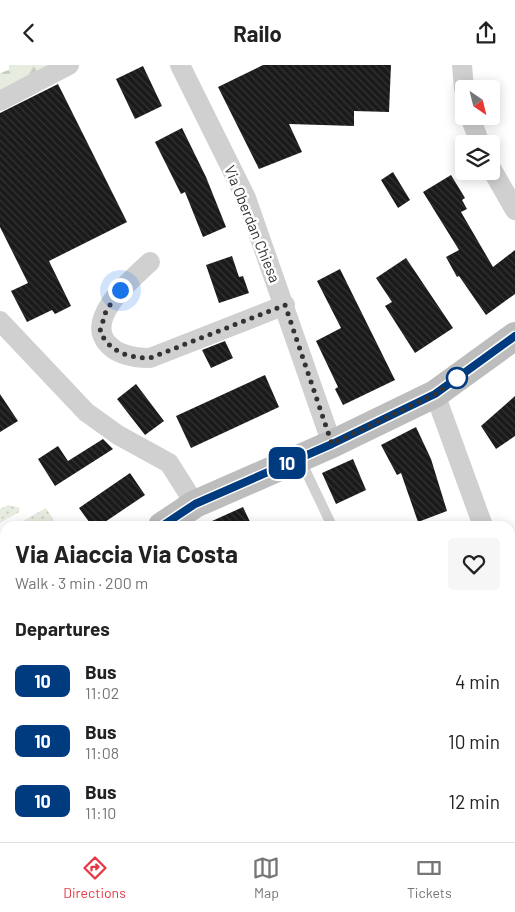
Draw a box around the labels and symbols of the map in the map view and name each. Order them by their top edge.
north arrow [455,80,500,125]
street label: Via Oberdan Chiesa [221,162,285,285]
your location [108,278,133,303]
unlabelled marker [446,367,468,389]
line badge: 10 [264,447,310,479]

